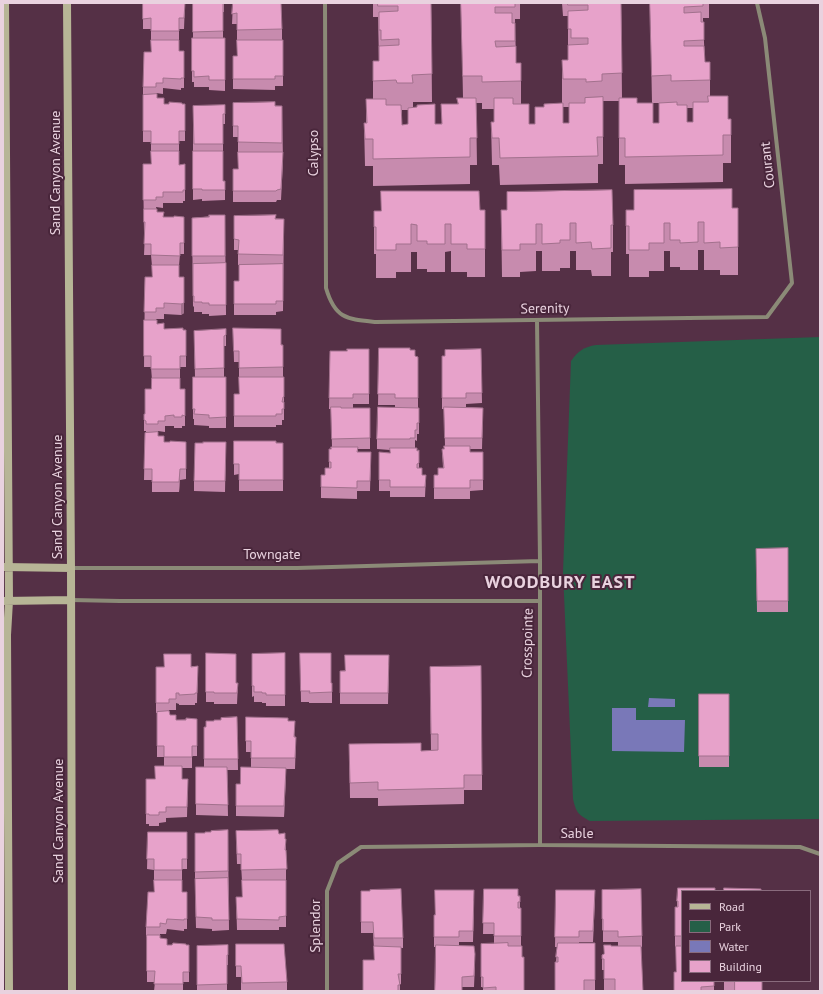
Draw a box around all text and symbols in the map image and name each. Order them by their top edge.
street label: Sand Canyon Avenue [48,111,64,235]
street label: Calypso [306,130,322,176]
street label: Courant [757,141,779,189]
street label: Serenity [520,300,570,318]
street label: Sand Canyon Avenue [50,435,66,559]
street label: Towngate [243,547,301,563]
district label: WOODBURY EAST [485,572,635,594]
street label: Crosspointe [519,608,537,678]
street label: Sand Canyon Avenue [51,759,67,883]
street label: Sable [560,826,594,842]
legend [681,890,811,982]
street label: Splendor [308,899,324,953]
text: Road [719,899,744,914]
text: Park [719,919,741,934]
text: Water [719,939,749,954]
text: Building [719,959,762,974]

